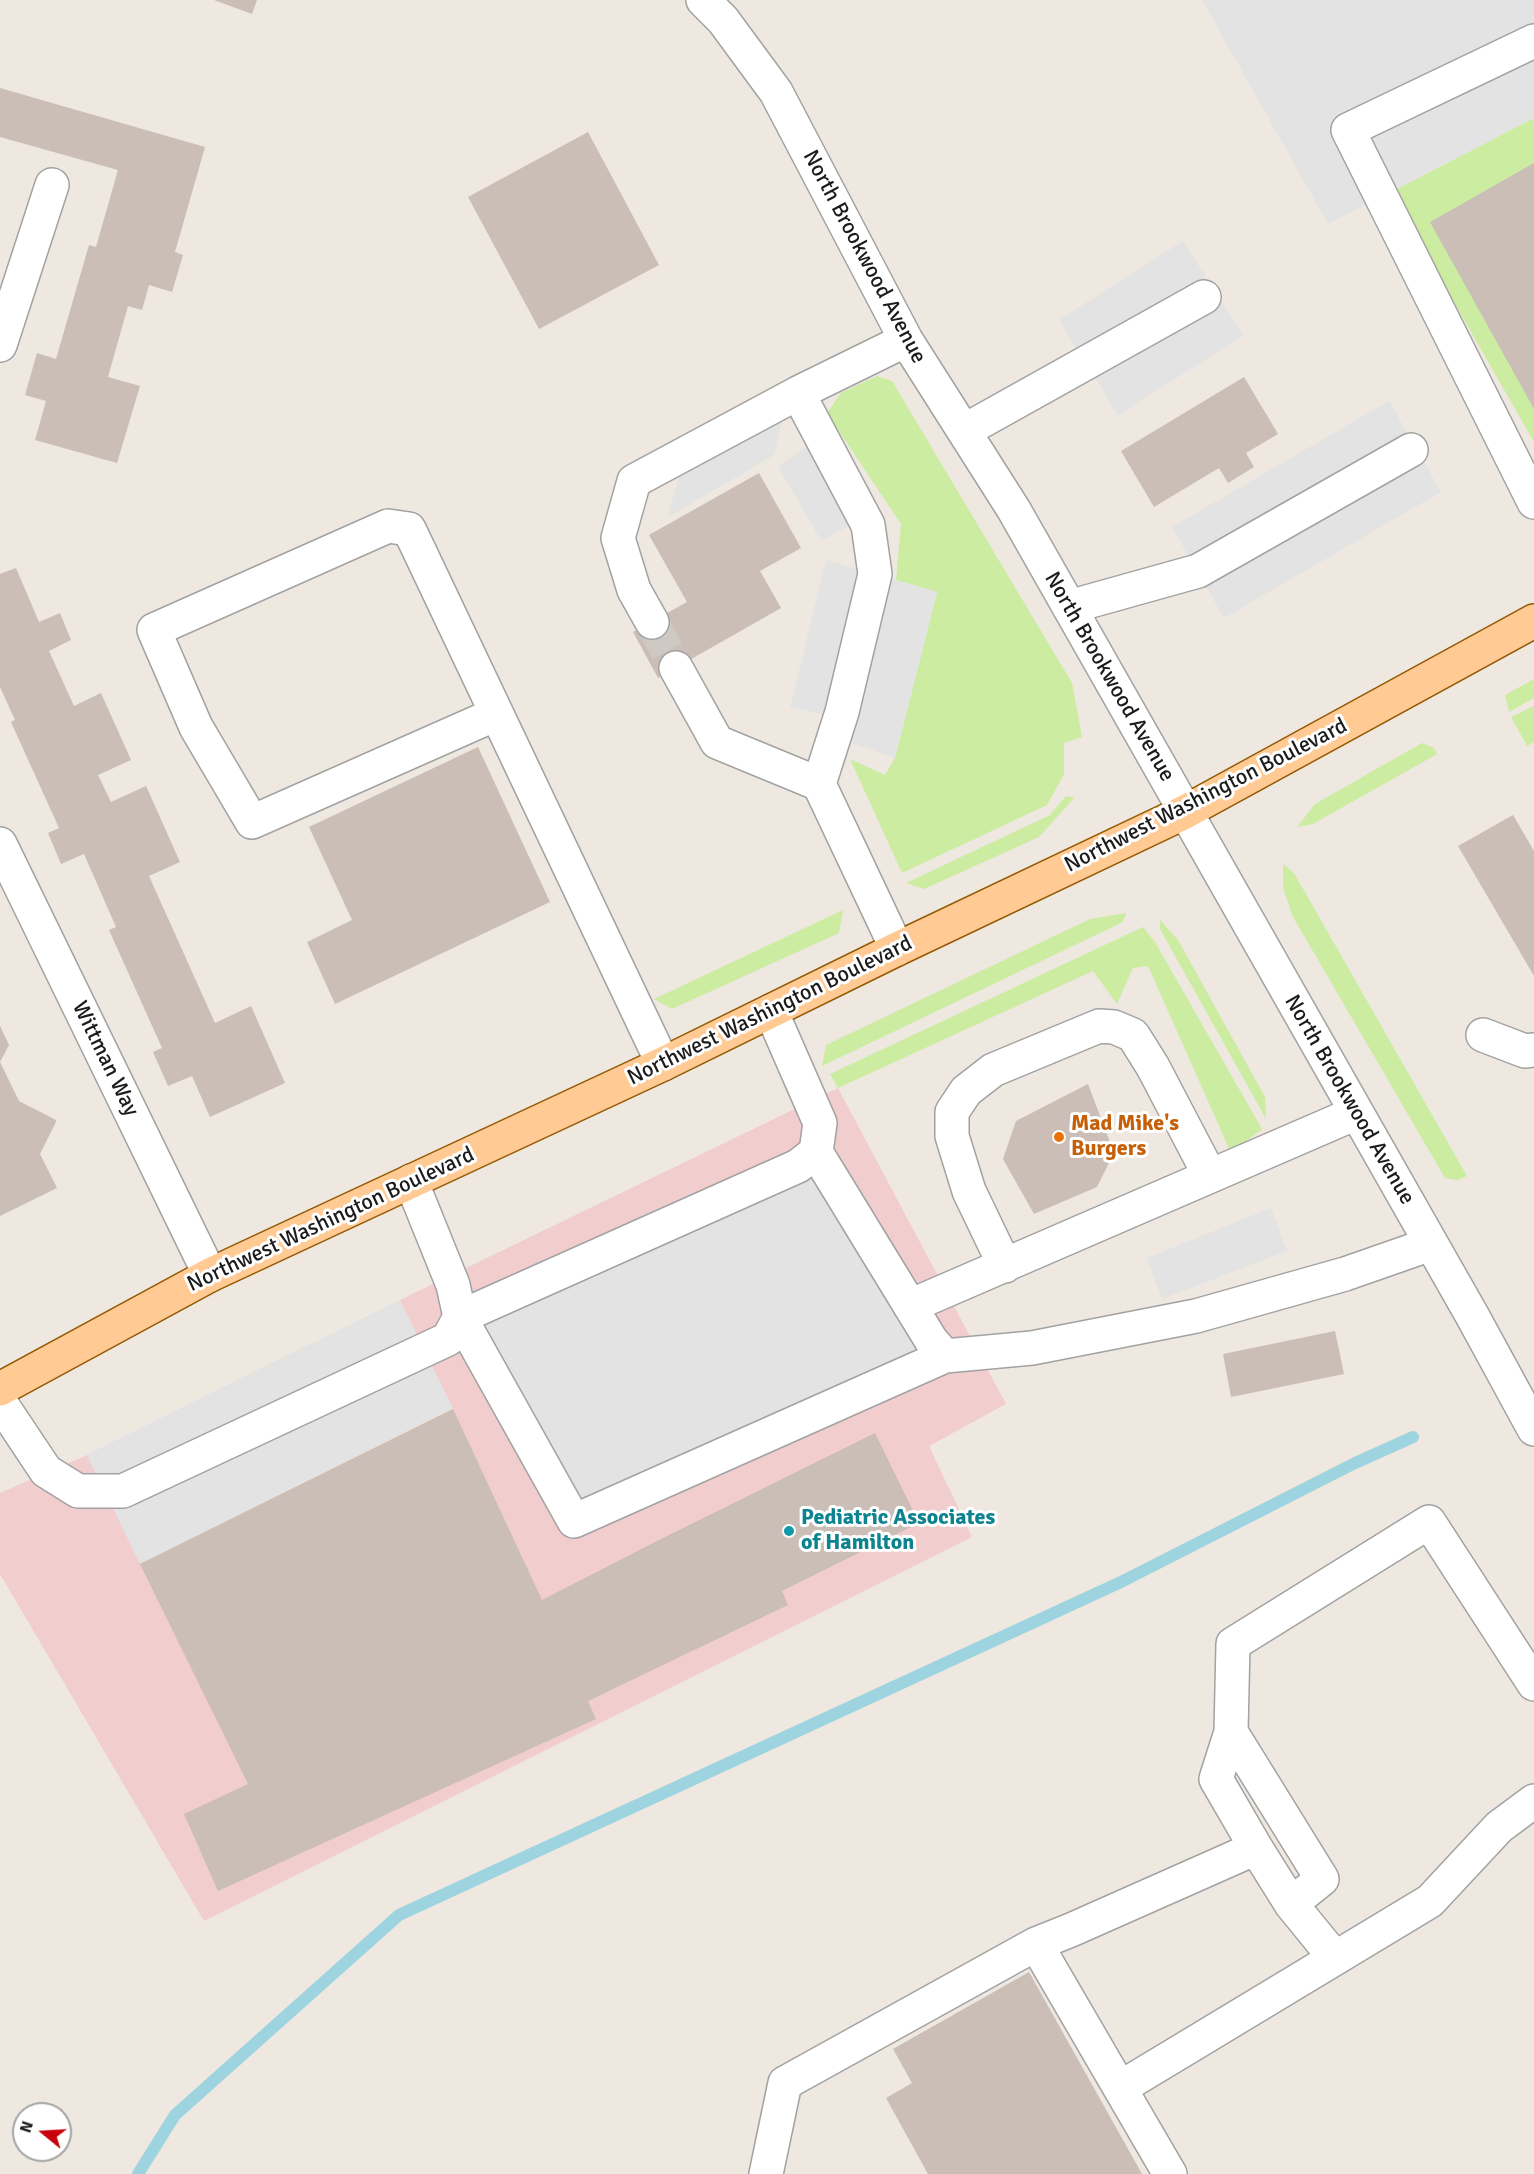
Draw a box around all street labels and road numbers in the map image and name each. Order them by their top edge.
street label: North Brookwood Avenue [797,146,931,368]
street label: North Brookwood Avenue [1038,567,1180,787]
street label: Northwest Washington Boulevard [1060,713,1352,879]
street label: Northwest Washington Boulevard [623,930,917,1092]
street label: North Brookwood Avenue [1278,990,1420,1210]
street label: Wittman Way [66,997,144,1121]
street label: Northwest Washington Boulevard [183,1142,479,1298]

